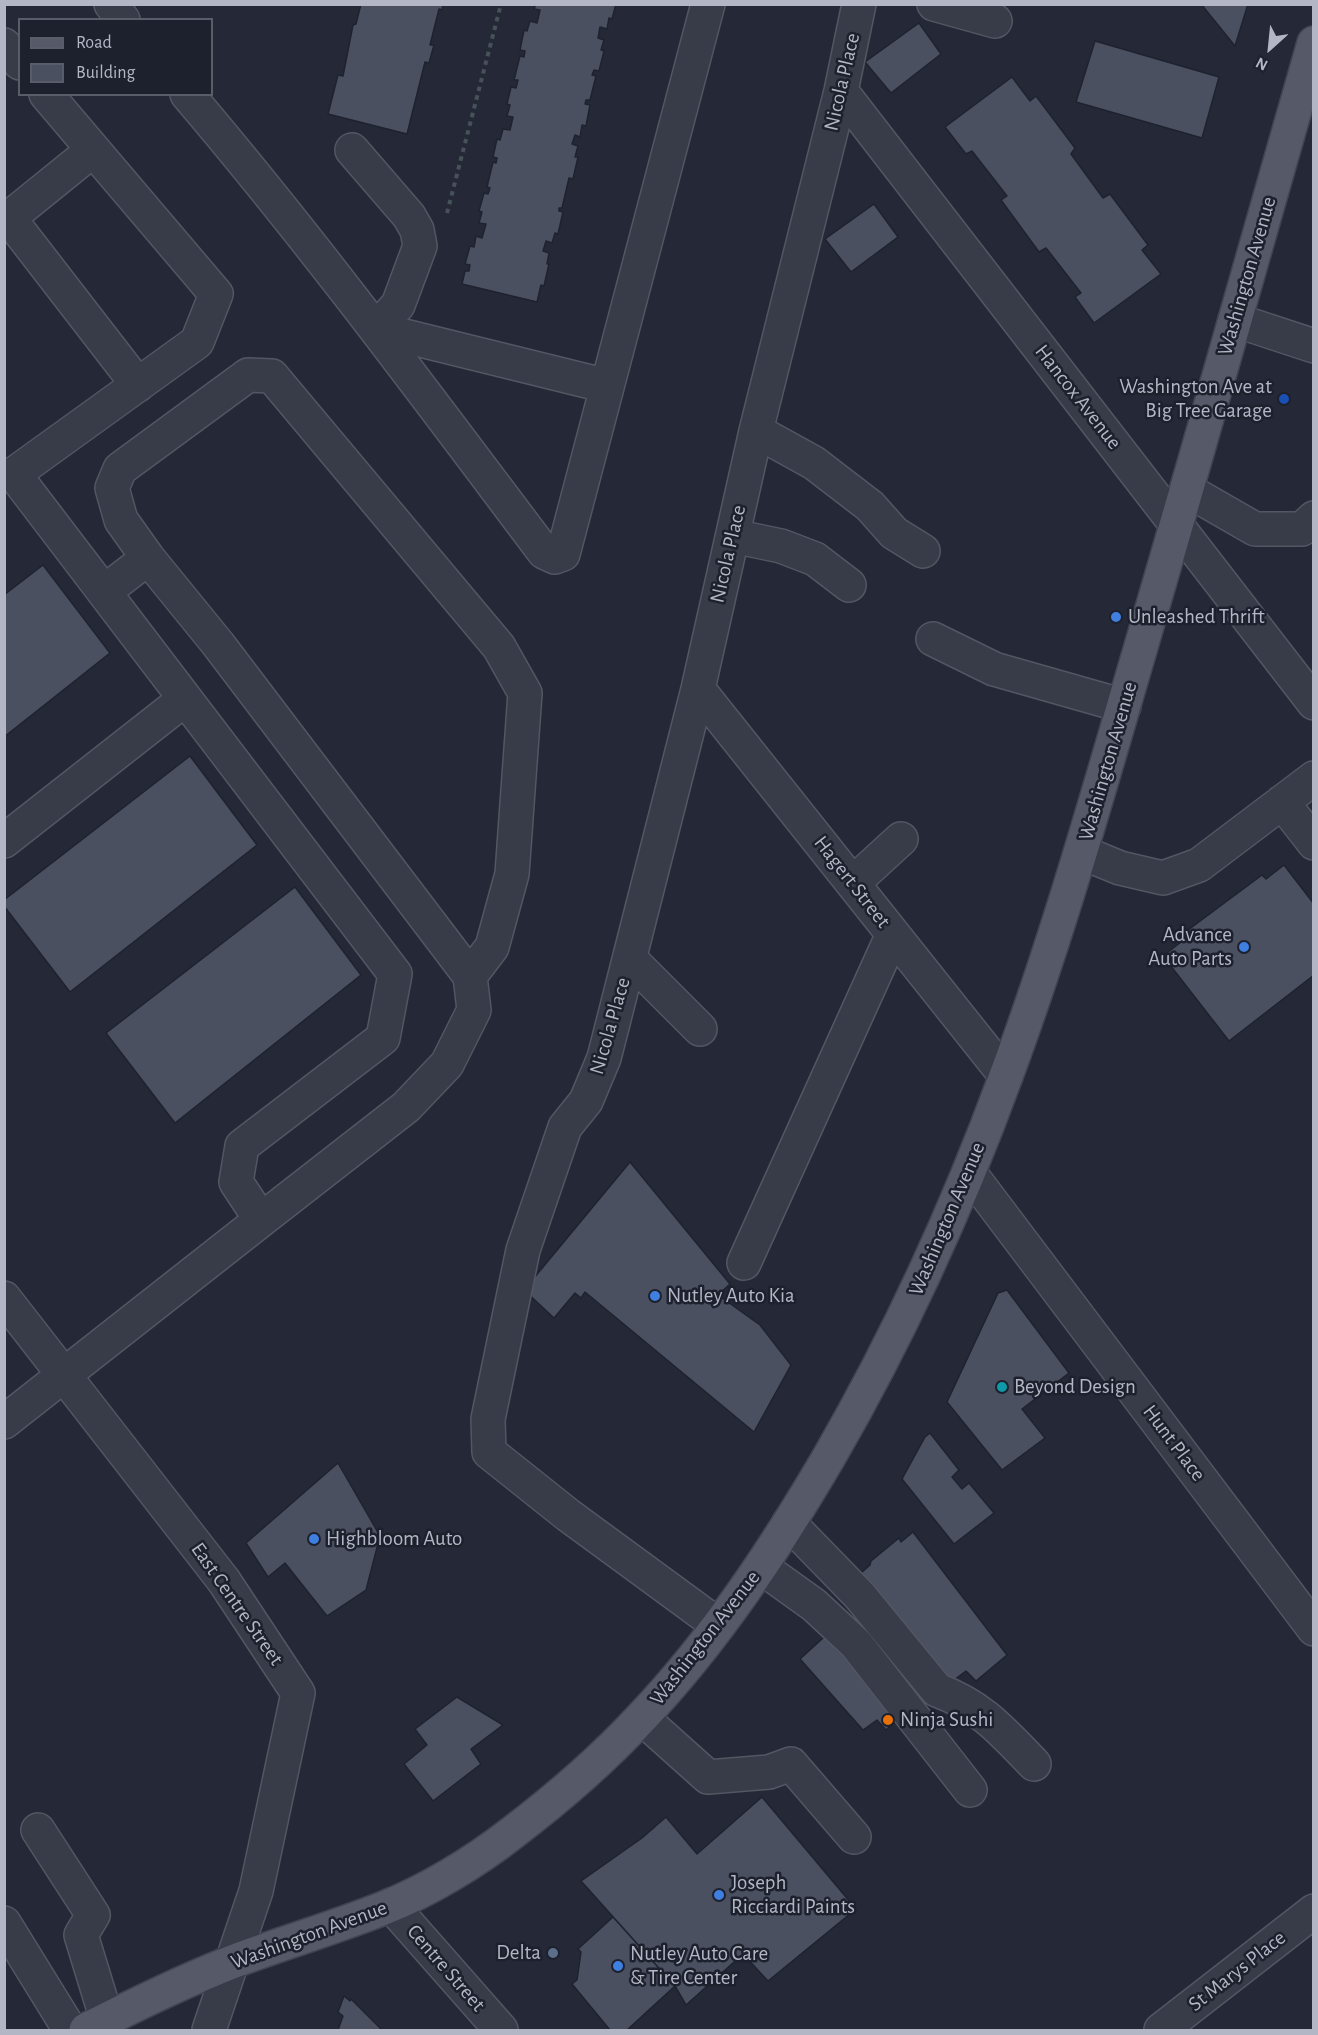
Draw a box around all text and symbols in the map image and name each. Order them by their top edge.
legend [18,18,213,96]
north arrow [1240,18,1300,78]
street label: Nicola Place [819,31,865,133]
text: Road [76,34,112,52]
text: N [1253,54,1270,74]
text: Building [76,64,135,82]
street label: Washington Avenue [1212,194,1282,358]
street label: Hancox Avenue [1029,340,1127,454]
place label: Washington Ave at Big Tree Garage [1119,374,1272,424]
marker: Washington Ave at Big Tree Garage [1277,392,1291,406]
street label: Nicola Place [705,503,751,605]
place label: Unleashed Thrift [1128,604,1265,630]
marker: Unleashed Thrift [1109,610,1123,624]
street label: Washington Avenue [1073,679,1143,843]
street label: Hagert Street [808,831,896,933]
place label: Advance Auto Parts [1148,922,1232,972]
marker: Advance Auto Parts [1237,940,1251,954]
street label: Nicola Place [584,975,636,1077]
street label: Washington Avenue [903,1139,991,1299]
place label: Nutley Auto Kia [667,1283,795,1309]
marker: Nutley Auto Kia [648,1289,662,1303]
place label: Beyond Design [1014,1374,1136,1400]
marker: Beyond Design [995,1380,1009,1394]
street label: Hunt Place [1137,1400,1211,1486]
place label: Highbloom Auto [326,1526,462,1552]
marker: Highbloom Auto [307,1532,321,1546]
street label: East Centre Street [185,1538,289,1670]
street label: Washington Avenue [645,1566,765,1710]
place label: Ninja Sushi [900,1707,993,1733]
marker: Ninja Sushi [881,1713,895,1727]
place label: Joseph Ricciardi Paints [731,1870,855,1920]
marker: Joseph Ricciardi Paints [712,1888,726,1902]
street label: Washington Avenue [228,1895,390,1975]
street label: Centre Street [401,1919,491,2017]
street label: St Marys Place [1183,1925,1291,2017]
place label: Delta [496,1940,541,1966]
place label: Nutley Auto Care & Tire Center [630,1941,768,1991]
marker: Delta [546,1946,560,1960]
marker: Nutley Auto Care & Tire Center [611,1959,625,1973]

